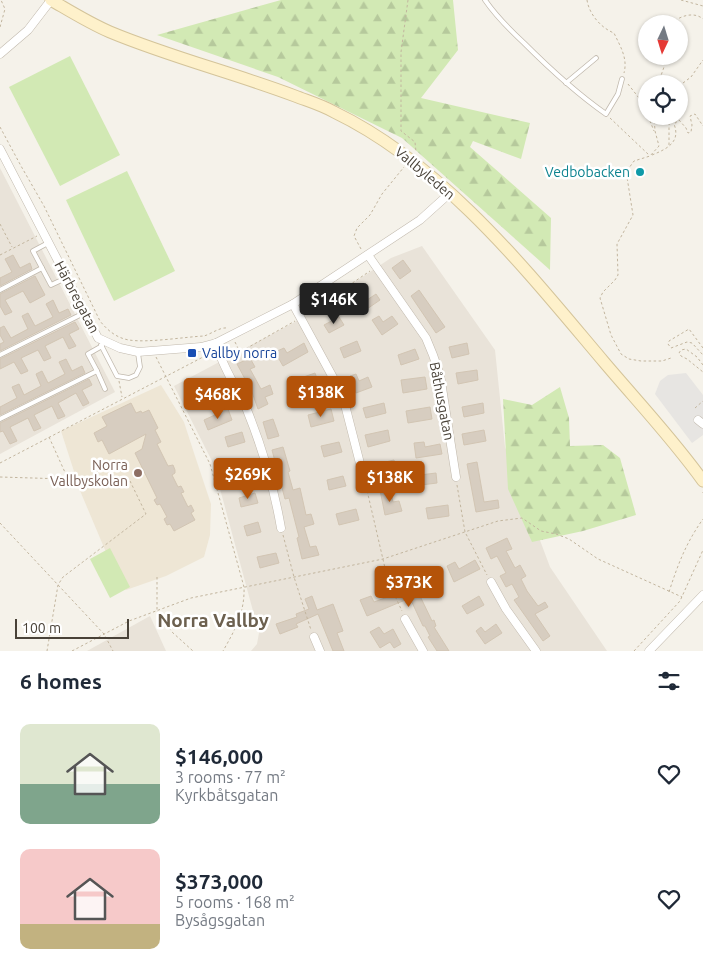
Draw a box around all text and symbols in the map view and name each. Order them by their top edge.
north arrow [638,15,688,65]
map controls [638,15,688,125]
button: locate [638,75,688,125]
street label: Vallbyleden [392,143,458,203]
place label: Vedbobacken [545,164,630,180]
marker: Vedbobacken [634,166,646,178]
street label: Härbregatan [51,258,103,336]
pin: $146K [299,282,369,325]
text: $146K [311,290,357,308]
place label: Vallby norra [202,345,277,361]
marker: Vallby norra [186,347,198,359]
street label: Båthusgatan [427,360,457,442]
pin: $138K [286,376,356,418]
pin: $468K [183,378,253,420]
text: $138K [298,383,344,401]
text: $468K [195,385,241,403]
place label: Norra Vallbyskolan [50,457,128,489]
pin: $269K [213,458,283,500]
pin: $138K [355,460,425,503]
text: $269K [225,465,271,483]
marker: Norra Vallbyskolan [132,467,144,479]
text: $138K [367,468,413,486]
pin: $373K [374,566,444,608]
text: $373K [386,573,432,591]
district label: Norra Vallby [157,609,269,631]
scale bar [15,616,129,639]
text: 100 m [22,620,61,636]
icon: filters [655,667,683,695]
text: 6 homes [20,669,102,693]
icon: home [60,744,120,804]
text: $146,000 [175,744,263,768]
icon: heart [655,760,683,788]
text: 3 rooms · 77 m² [175,768,286,786]
text: Kyrkbåtsgatan [175,786,278,804]
icon: home [60,869,120,929]
text: $373,000 [175,869,263,893]
icon: heart [655,885,683,913]
text: 5 rooms · 168 m² [175,893,295,911]
text: Bysågsgatan [175,911,265,929]

